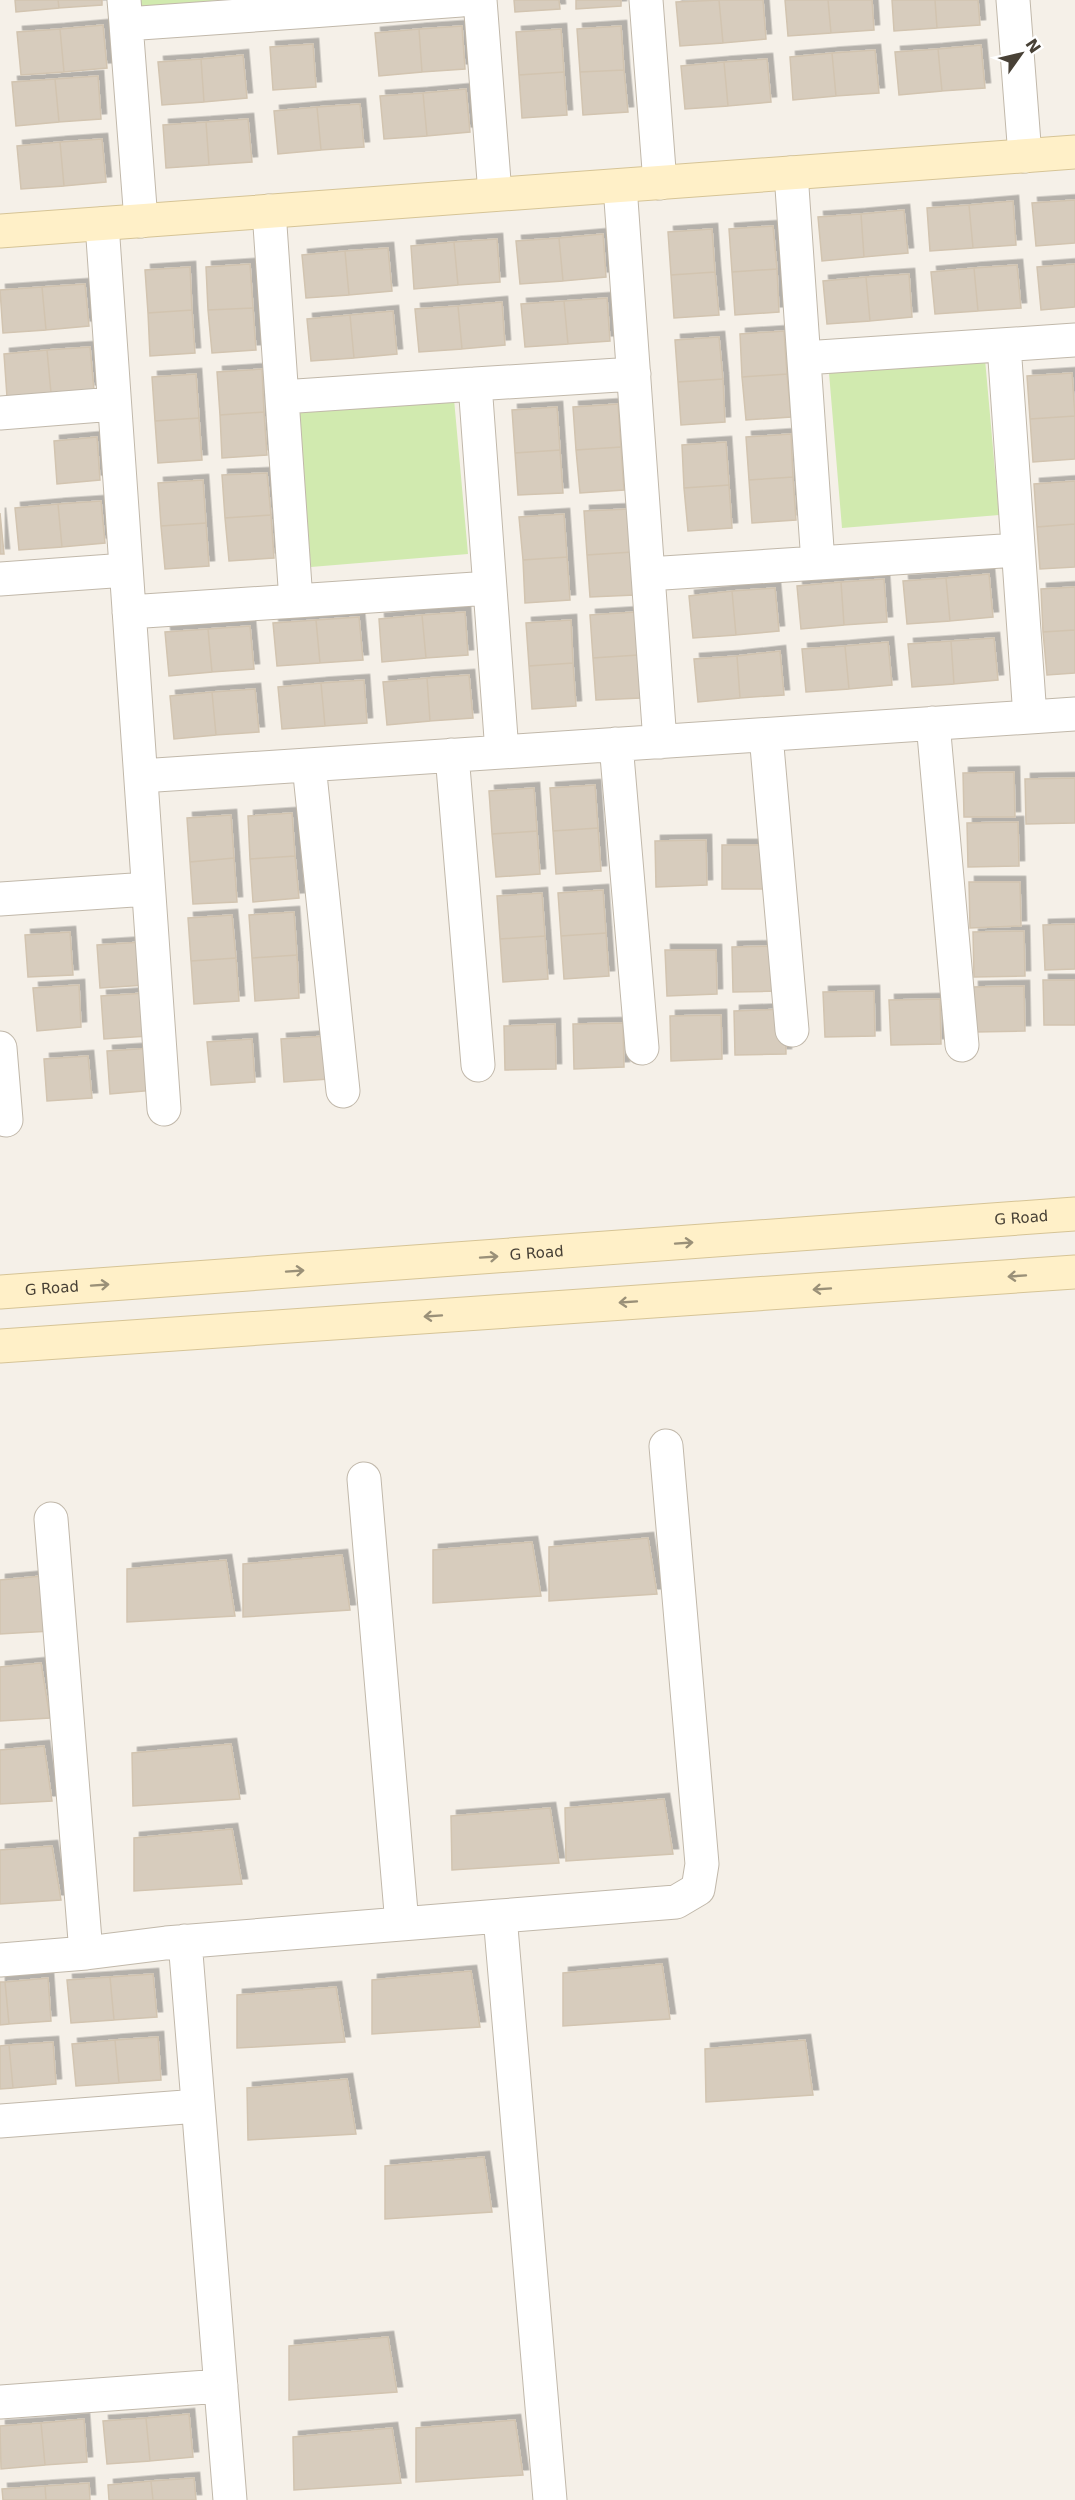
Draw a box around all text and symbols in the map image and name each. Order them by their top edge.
north arrow [991,24,1051,84]
text: N [1021,35,1045,57]
street label: G Road [994,1207,1049,1229]
one-way arrow [673,1237,693,1248]
street label: G Road [509,1242,564,1264]
one-way arrow [479,1251,499,1262]
one-way arrow [284,1265,304,1276]
one-way arrow [1007,1270,1027,1281]
street label: G Road [24,1277,79,1299]
one-way arrow [90,1279,110,1290]
one-way arrow [813,1284,833,1295]
one-way arrow [618,1297,638,1308]
one-way arrow [424,1311,444,1322]

